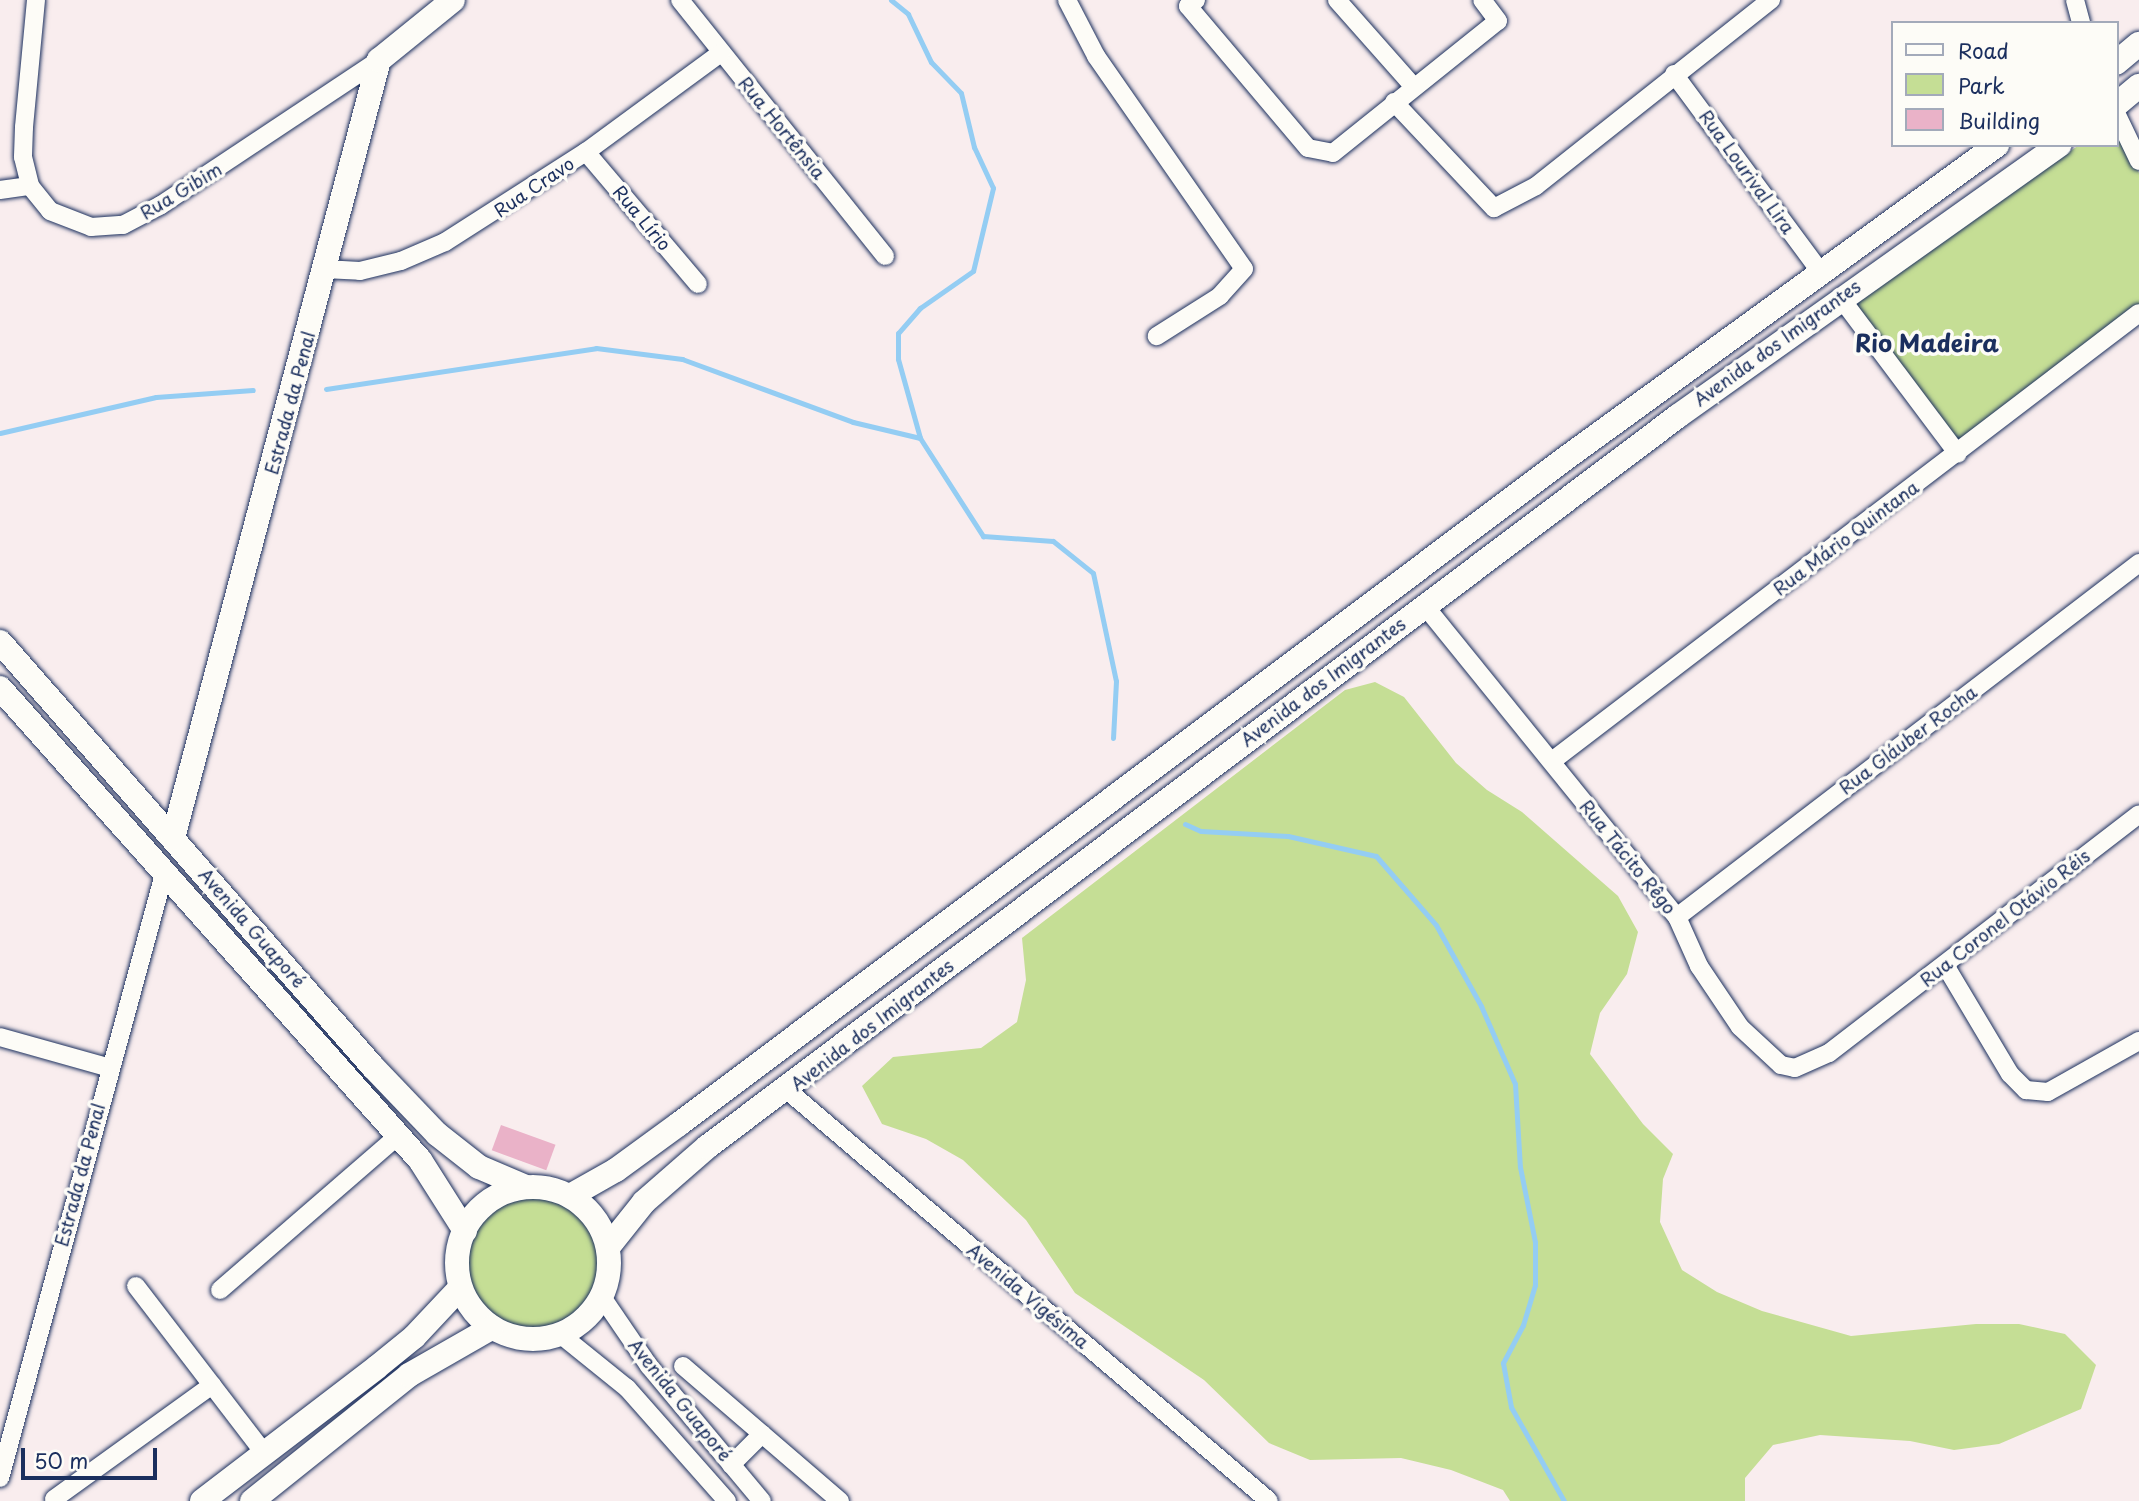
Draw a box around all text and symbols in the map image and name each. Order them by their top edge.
legend [1890,21,2118,147]
text: Road [1958,34,2009,66]
text: Park [1958,69,2005,101]
street label: Rua Hortênsia [734,73,830,183]
text: Building [1958,104,2040,136]
street label: Rua Lourival Lira [1694,105,1800,239]
street label: Rua Cravo [490,152,578,222]
street label: Rua Gibim [136,158,226,224]
street label: Rua Lírio [608,181,676,255]
street label: Avenida dos Imigrantes [1689,275,1865,411]
street label: Estrada da Penal [261,329,319,477]
district label: Rio Madeira [1853,329,2001,357]
street label: Rua Mário Quintana [1769,476,1923,600]
street label: Avenida dos Imigrantes [1236,613,1410,751]
street label: Rua Gláuber Rocha [1835,681,1981,799]
street label: Rua Tácito Rêgo [1575,795,1681,919]
street label: Rua Coronel Otávio Réis [1916,845,2094,991]
street label: Avenida Guaporé [195,864,309,992]
street label: Avenida dos Imigrantes [786,955,958,1095]
street label: Estrada da Penal [51,1101,109,1249]
street label: Avenida Vigésima [963,1239,1093,1353]
street label: Avenida Guaporé [624,1335,736,1465]
scale bar [24,1434,161,1478]
text: 50 m [34,1444,88,1476]

